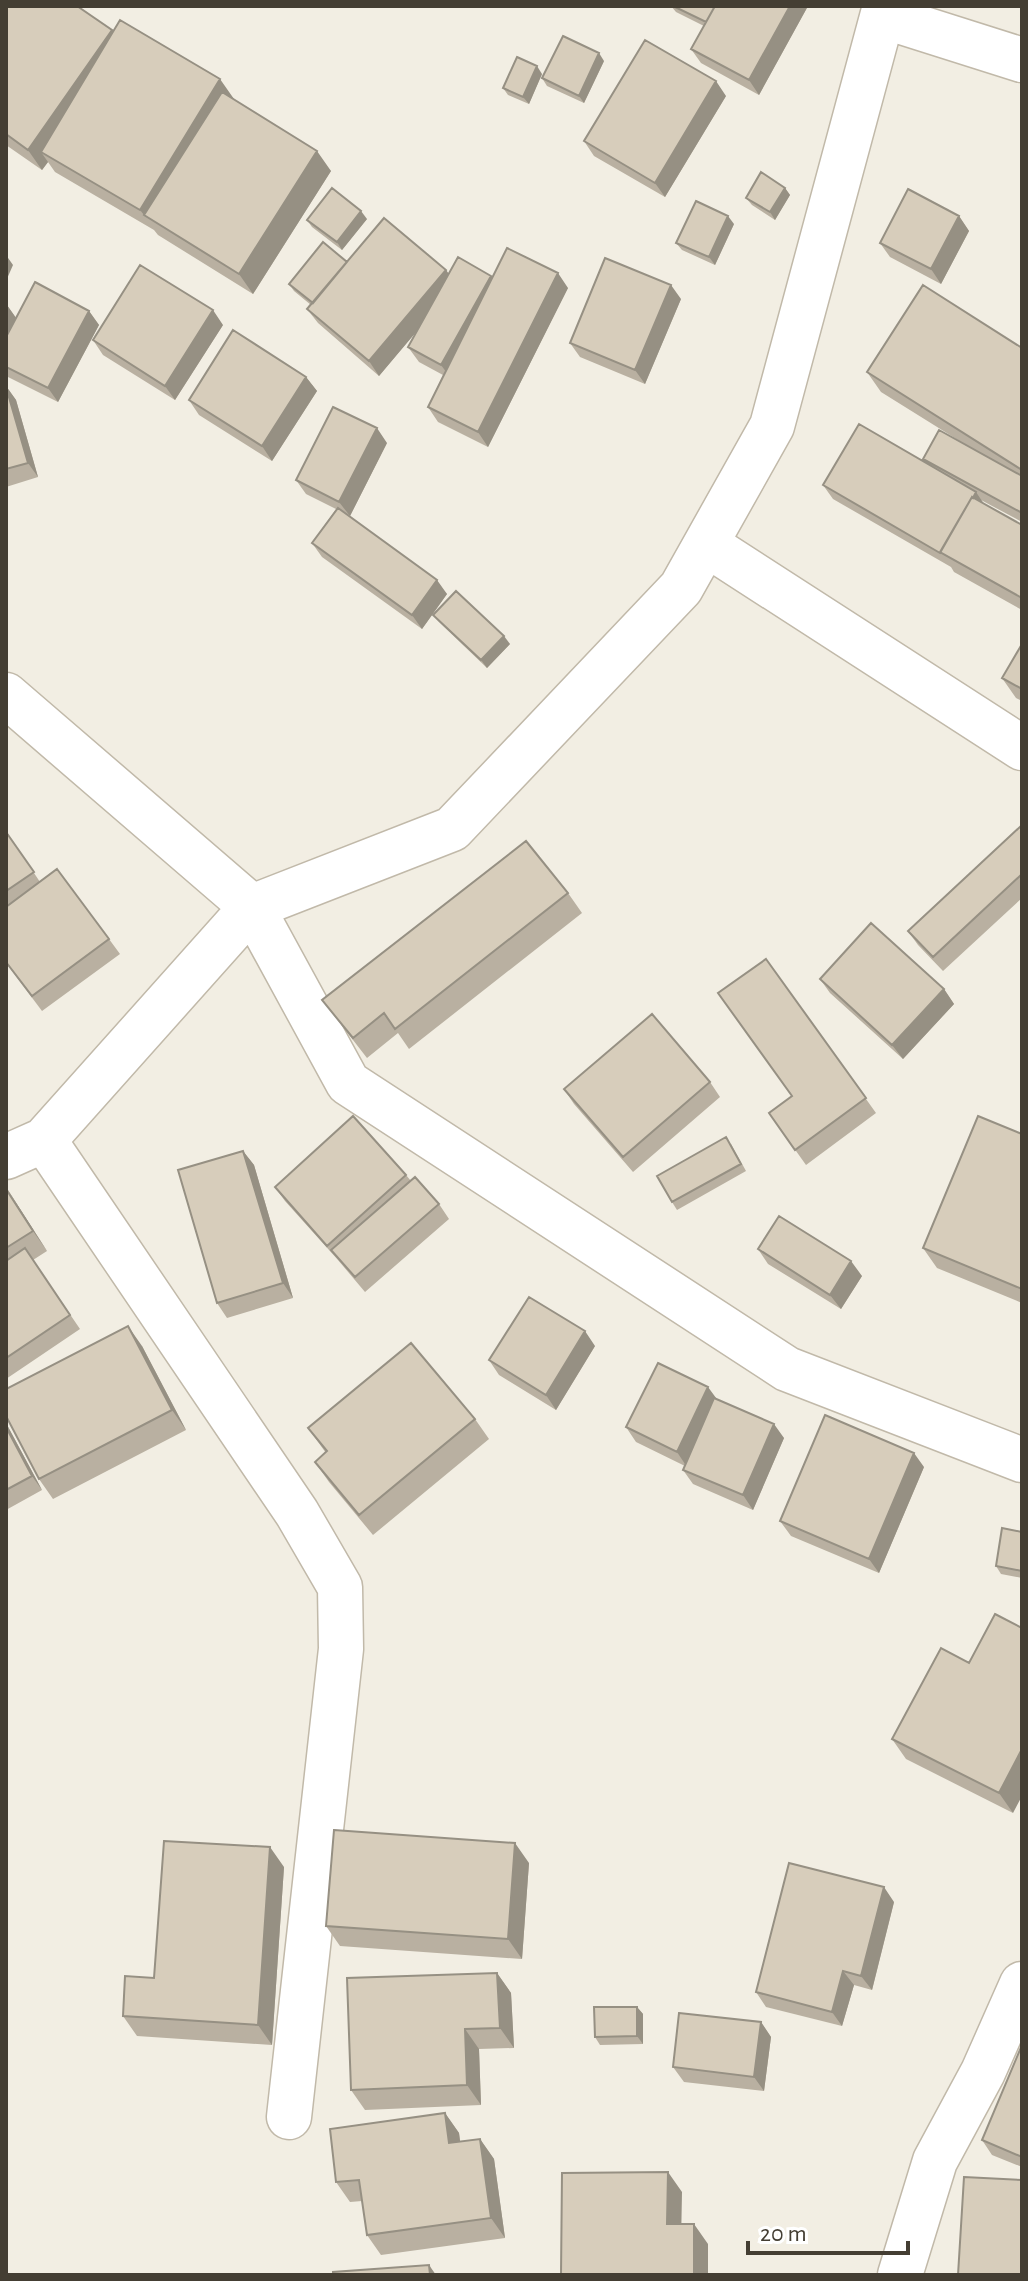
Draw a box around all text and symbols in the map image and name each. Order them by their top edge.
scale bar [748,2205,908,2255]
text: 20 m [760,2222,807,2246]

